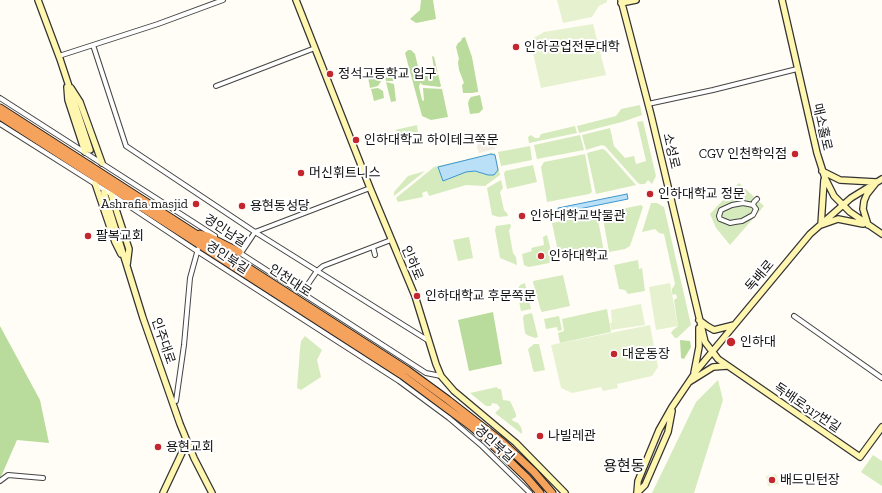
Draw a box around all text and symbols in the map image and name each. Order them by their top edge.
place label: 인하공업전문대학 [524,39,620,55]
marker: 인하공업전문대학 [511,42,521,52]
place label: 정석고등학교 입구 [338,66,437,82]
marker: 정석고등학교 입구 [325,69,335,79]
street label: 매소홀로 [809,102,835,152]
place label: 인하대학교 하이테크쪽문 [364,132,499,148]
street label: 소성로 [659,132,683,170]
marker: 인하대학교 하이테크쪽문 [351,135,361,145]
place label: CGV 인천학익점 [699,146,787,162]
marker: CGV 인천학익점 [790,149,800,159]
place label: 머신휘트니스 [309,165,381,181]
marker: 머신휘트니스 [296,168,306,178]
place label: 인하대학교 정문 [658,186,745,202]
marker: 인하대학교 정문 [645,189,655,199]
place label: Ashrafia masjid [101,196,188,212]
place label: 용현동성당 [250,198,310,214]
marker: Ashrafia masjid [191,199,201,209]
marker: 용현동성당 [237,201,247,211]
place label: 인하대학교박물관 [530,208,626,224]
street label: 경인남길 [201,211,249,251]
marker: 인하대학교박물관 [517,211,527,221]
place label: 팔복교회 [96,228,144,244]
marker: 팔복교회 [83,231,93,241]
street label: 경인북길 [203,238,251,278]
street label: 인하로 [398,243,426,283]
place label: 인하대학교 [549,248,609,264]
marker: 인하대학교 [536,251,546,261]
street label: 독배로 [742,257,778,295]
street label: 인천대로 [266,261,314,301]
place label: 인하대학교 후문쪽문 [425,288,536,304]
marker: 인하대학교 후문쪽문 [412,291,422,301]
street label: 인주대로 [148,316,178,366]
place label: 인하대 [740,334,776,350]
marker: 인하대 [725,336,737,348]
place label: 대운동장 [622,346,670,362]
marker: 대운동장 [609,349,619,359]
street label: 독배로317번길 [771,380,843,436]
street label: 경인북길 [471,422,517,466]
place label: 나빌레관 [548,428,596,444]
marker: 나빌레관 [535,431,545,441]
place label: 용현교회 [166,439,214,455]
marker: 용현교회 [153,442,163,452]
district label: 용현동 [603,458,645,476]
place label: 배드민턴장 [780,472,840,488]
marker: 배드민턴장 [767,475,777,485]

